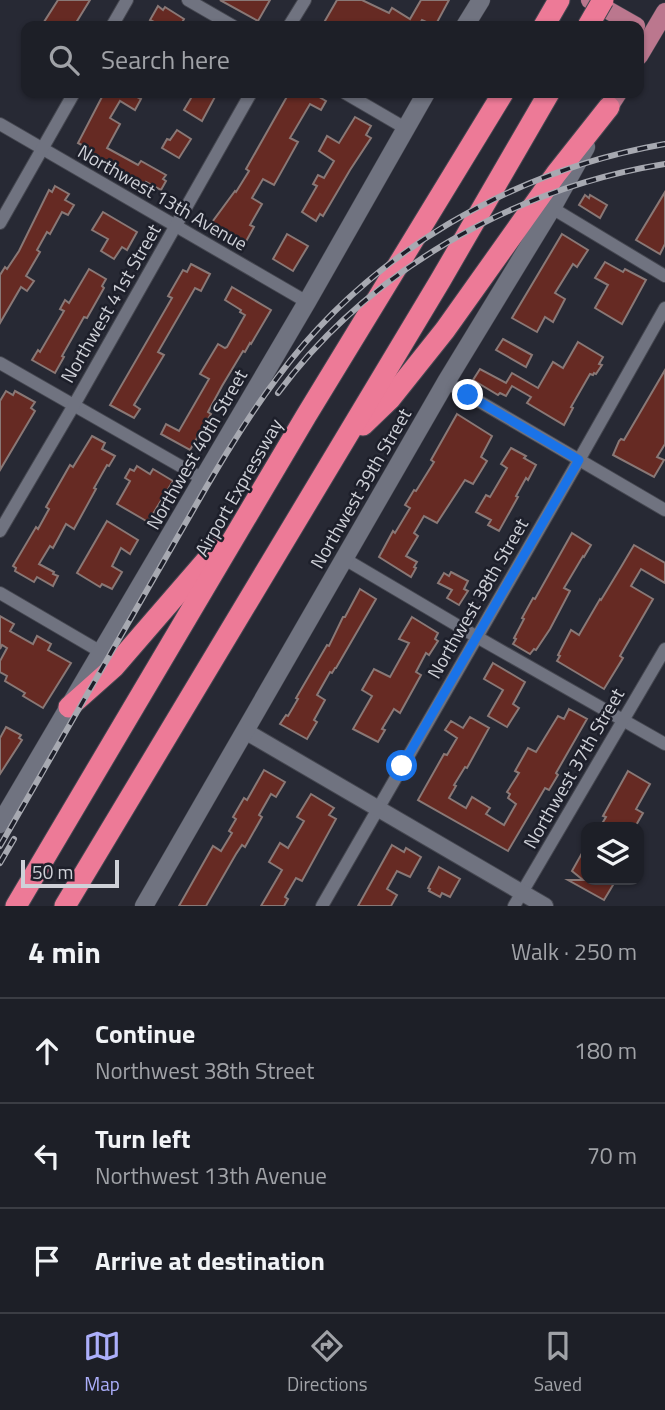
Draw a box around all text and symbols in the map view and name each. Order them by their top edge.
search box [21,21,644,98]
text: Search here [101,40,230,79]
icon: search [45,41,83,79]
street label: Northwest 13th Avenue [73,137,253,257]
street label: Northwest 41st Street [53,218,168,388]
street label: Northwest 40th Street [138,363,254,535]
route end [452,379,483,410]
street label: Northwest 39th Street [302,402,418,574]
street label: Airport Expressway [187,413,289,561]
street label: Northwest 38th Street [419,512,535,684]
street label: Northwest 37th Street [515,682,631,854]
route start [386,750,417,781]
map controls [581,822,644,885]
button: layers [581,822,644,885]
scale bar [21,857,119,889]
text: 50 m [32,857,73,886]
text: 4 min [28,929,101,975]
text: Walk · 250 m [511,934,637,969]
text: Continue [95,1014,195,1053]
icon: ahead [28,1032,66,1070]
text: 180 m [574,1033,637,1068]
text: Northwest 38th Street [95,1053,314,1088]
text: Turn left [95,1119,190,1158]
icon: left [28,1137,66,1175]
text: 70 m [587,1138,637,1173]
text: Northwest 13th Avenue [95,1158,327,1193]
text: Arrive at destination [95,1241,325,1280]
icon: arrive [28,1242,66,1280]
tab: Map [83,1327,121,1398]
tab: Directions [287,1327,368,1398]
tab: Saved [534,1327,582,1398]

